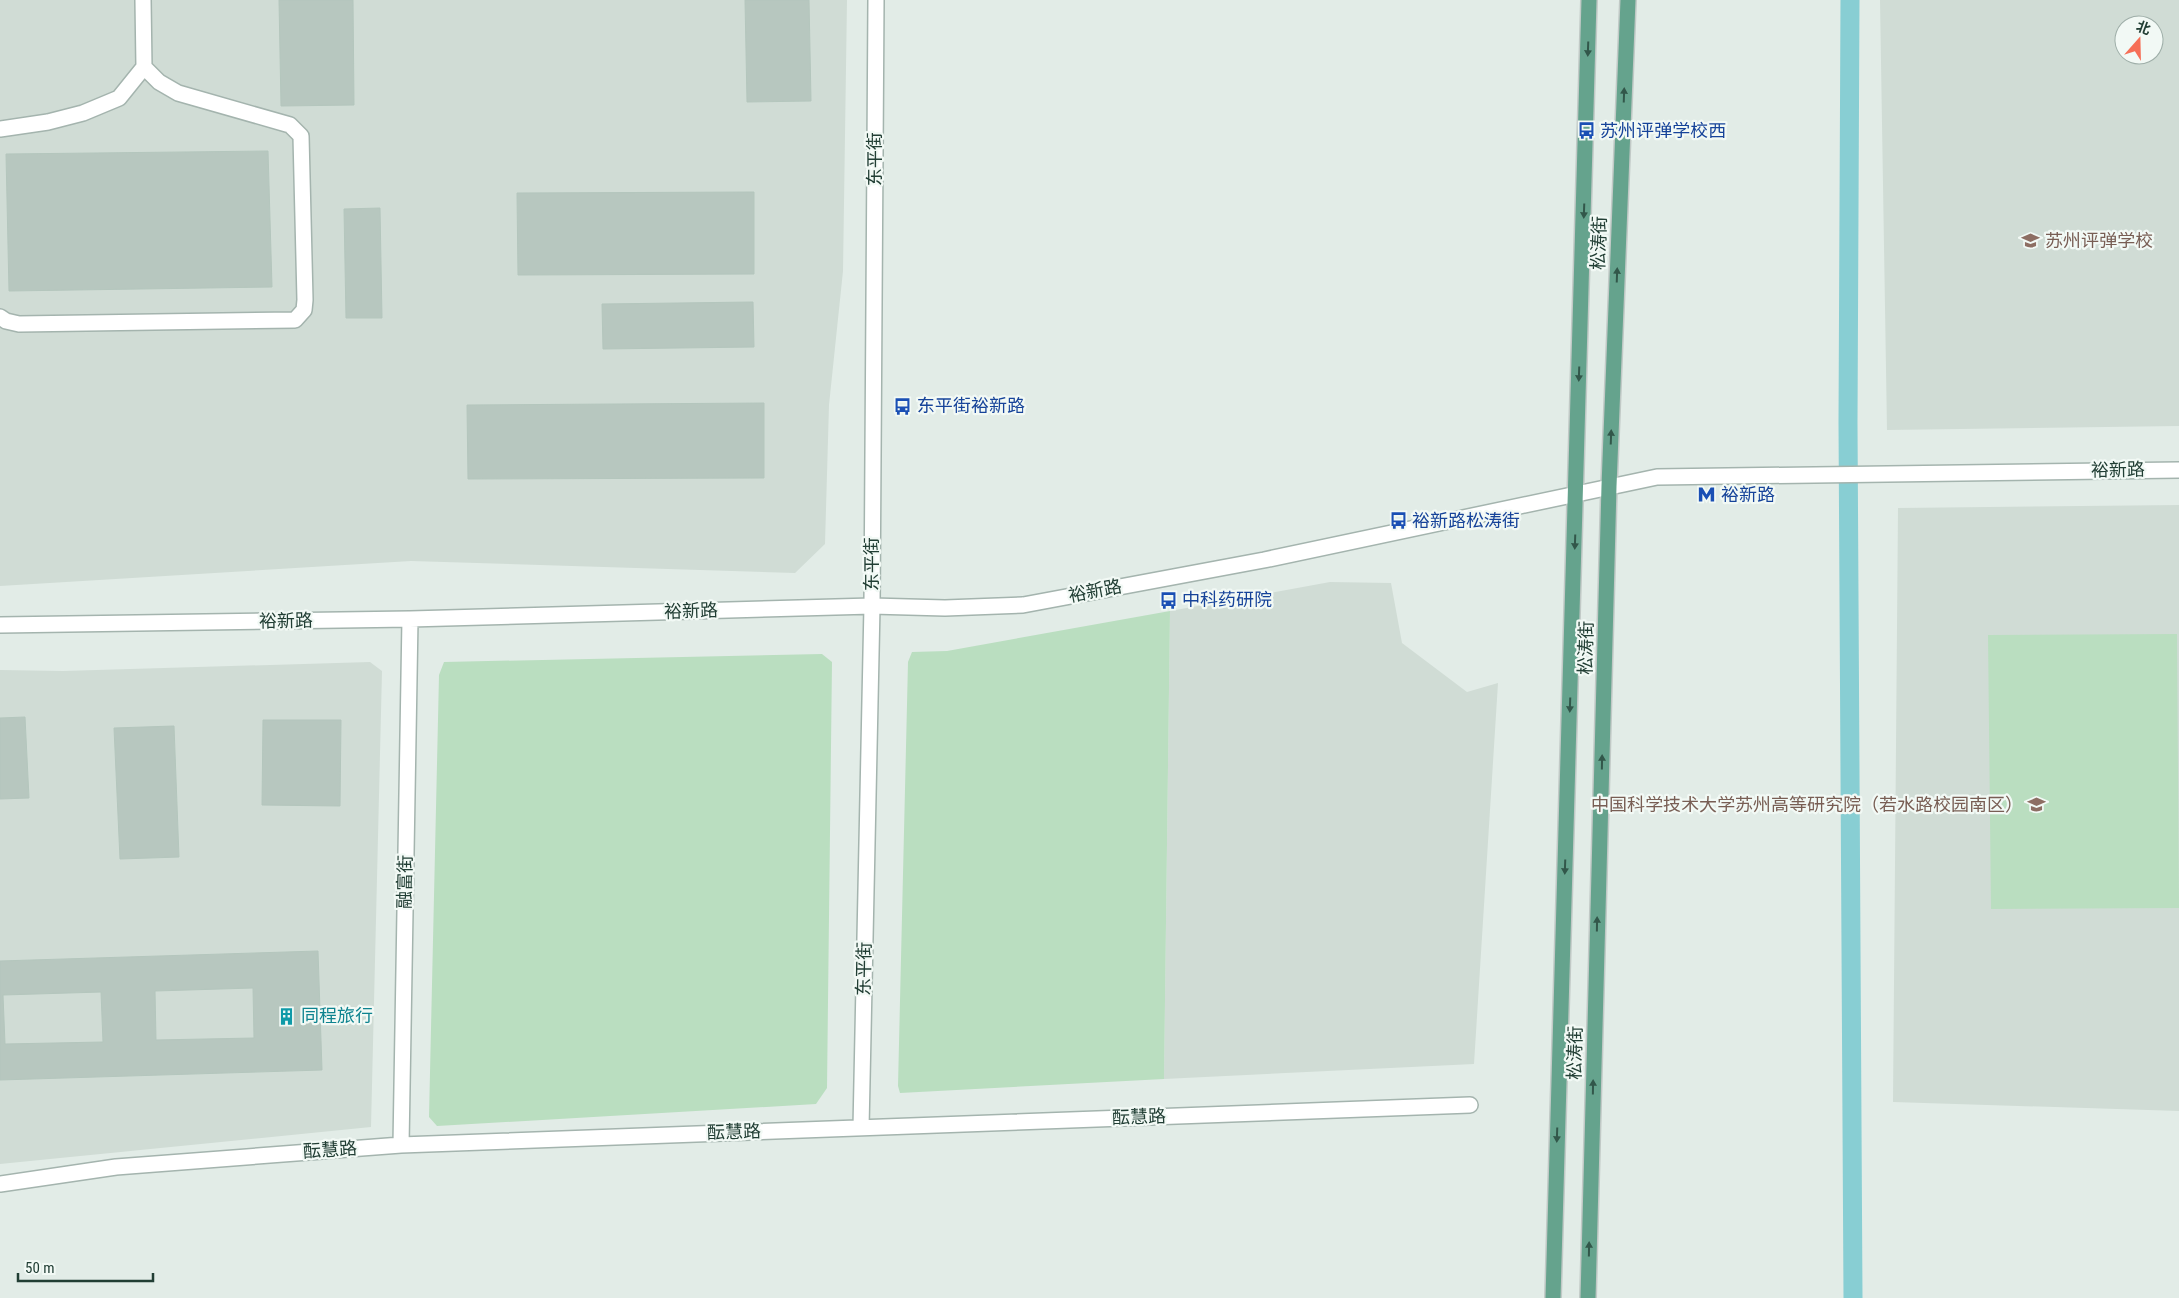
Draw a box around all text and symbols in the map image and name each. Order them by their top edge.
north arrow [2114,15,2164,65]
text: 北 [2134,18,2153,38]
one-way arrow [1584,41,1592,57]
one-way arrow [1620,87,1628,103]
place label: 苏州评弹学校西 [1600,120,1726,141]
bus stop icon: 苏州评弹学校西 [1576,121,1596,141]
street label: 东平街 [864,132,885,186]
one-way arrow [1580,203,1588,219]
street label: 松涛街 [1587,216,1610,270]
place label: 苏州评弹学校 [2045,230,2153,251]
school or university icon: 苏州评弹学校 [2021,231,2041,251]
one-way arrow [1613,267,1621,283]
one-way arrow [1575,366,1583,382]
place label: 东平街裕新路 [917,395,1025,416]
bus stop icon: 东平街裕新路 [893,396,913,416]
one-way arrow [1607,429,1615,445]
street label: 裕新路 [2091,459,2145,480]
place label: 裕新路 [1721,484,1775,505]
metro station icon: 裕新路 [1697,485,1717,505]
place label: 裕新路松涛街 [1412,510,1520,531]
bus stop icon: 裕新路松涛街 [1388,511,1408,531]
one-way arrow [1571,535,1579,551]
street label: 东平街 [861,537,882,591]
street label: 裕新路 [1066,575,1123,606]
place label: 中科药研院 [1182,589,1272,610]
bus stop icon: 中科药研院 [1158,590,1178,610]
street label: 裕新路 [664,599,718,622]
street label: 裕新路 [259,610,313,631]
street label: 松涛街 [1575,621,1596,675]
one-way arrow [1566,697,1574,713]
one-way arrow [1598,754,1606,770]
place label: 中国科学技术大学苏州高等研究院（若水路校园南区） [1591,794,2023,815]
school or university icon: 中国科学技术大学苏州高等研究院（若水路校园南区） [2027,795,2047,815]
street label: 融富街 [394,855,415,909]
one-way arrow [1561,859,1569,875]
one-way arrow [1594,916,1602,932]
street label: 东平街 [853,942,874,996]
place label: 同程旅行 [301,1005,373,1026]
building icon: 同程旅行 [277,1006,297,1026]
street label: 松涛街 [1564,1026,1585,1080]
one-way arrow [1589,1079,1597,1095]
street label: 酝慧路 [1112,1105,1166,1128]
street label: 酝慧路 [707,1120,761,1143]
one-way arrow [1553,1127,1561,1143]
street label: 酝慧路 [302,1137,358,1162]
one-way arrow [1585,1241,1593,1257]
scale bar [18,1250,152,1282]
text: 50 m [25,1259,55,1277]

